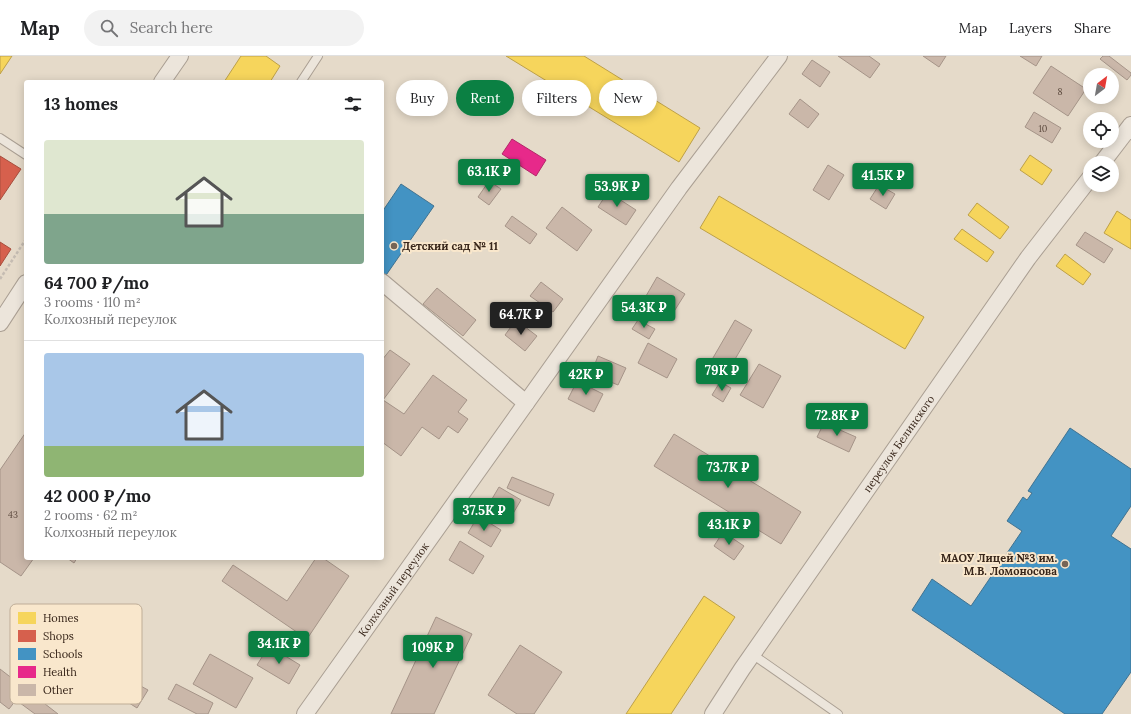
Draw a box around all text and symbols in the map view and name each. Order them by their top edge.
search box [84,10,364,46]
text: Map [20,16,60,40]
icon: search [98,17,120,39]
text: Search here [130,18,213,37]
text: Map [959,19,987,37]
text: Layers [1009,19,1052,37]
text: Share [1074,19,1111,37]
north arrow [1083,68,1119,104]
map controls [1083,68,1119,192]
chip: Buy [396,80,448,116]
chip: Rent [456,80,514,116]
chip: Filters [522,80,591,116]
chip: New [599,80,657,116]
house number: 8 [1057,86,1063,97]
text: 13 homes [44,93,118,115]
icon: filters [342,93,364,115]
button: locate [1083,112,1119,148]
house number: 10 [1039,123,1048,134]
button: layers [1083,156,1119,192]
pin: 63.1K ₽ [452,159,526,193]
text: 63.1K ₽ [467,163,511,180]
pin: 41.5K ₽ [846,163,920,197]
icon: home [168,166,240,238]
text: 41.5K ₽ [861,167,905,184]
pin: 53.9K ₽ [580,174,654,208]
text: 53.9K ₽ [594,178,640,195]
place label: Детский сад № 11 [402,239,498,253]
marker: Детский сад № 11 [389,241,399,251]
text: 64 700 ₽/mo [44,272,149,294]
text: 3 rooms · 110 m² [44,294,141,311]
pin: 54.3K ₽ [607,295,681,329]
text: 54.3K ₽ [621,299,667,316]
pin: 64.7K ₽ [484,302,558,336]
text: 64.7K ₽ [499,306,543,323]
text: Колхозный переулок [44,311,177,328]
pin: 79K ₽ [694,358,750,392]
pin: 42K ₽ [558,362,614,396]
text: 79K ₽ [705,362,739,379]
text: 42K ₽ [569,366,603,383]
icon: home [168,379,240,451]
street label: переулок Белинского [860,392,937,495]
pin: 72.8K ₽ [800,403,874,437]
text: 72.8K ₽ [815,407,859,424]
pin: 73.7K ₽ [691,455,765,489]
text: 73.7K ₽ [707,459,749,476]
text: 42 000 ₽/mo [44,485,151,507]
pin: 37.5K ₽ [447,498,521,532]
text: 37.5K ₽ [462,502,506,519]
text: 2 rooms · 62 m² [44,507,137,524]
house number: 43 [8,509,18,520]
pin: 43.1K ₽ [692,512,766,546]
text: 43.1K ₽ [707,516,751,533]
text: Колхозный переулок [44,524,177,541]
street label: Колхозный переулок [355,539,432,639]
place label: МАОУ Лицей №3 им. М.В. Ломоносова [941,551,1057,578]
marker: МАОУ Лицей №3 им. М.В. Ломоносова [1060,559,1070,569]
legend [10,604,142,704]
text: Homes [43,611,79,625]
text: Shops [43,629,74,643]
pin: 34.1K ₽ [242,631,316,665]
text: 34.1K ₽ [257,635,301,652]
pin: 109K ₽ [400,635,466,669]
text: 109K ₽ [412,639,454,656]
text: Schools [43,647,83,661]
text: Health [43,665,77,679]
text: Other [43,683,74,697]

